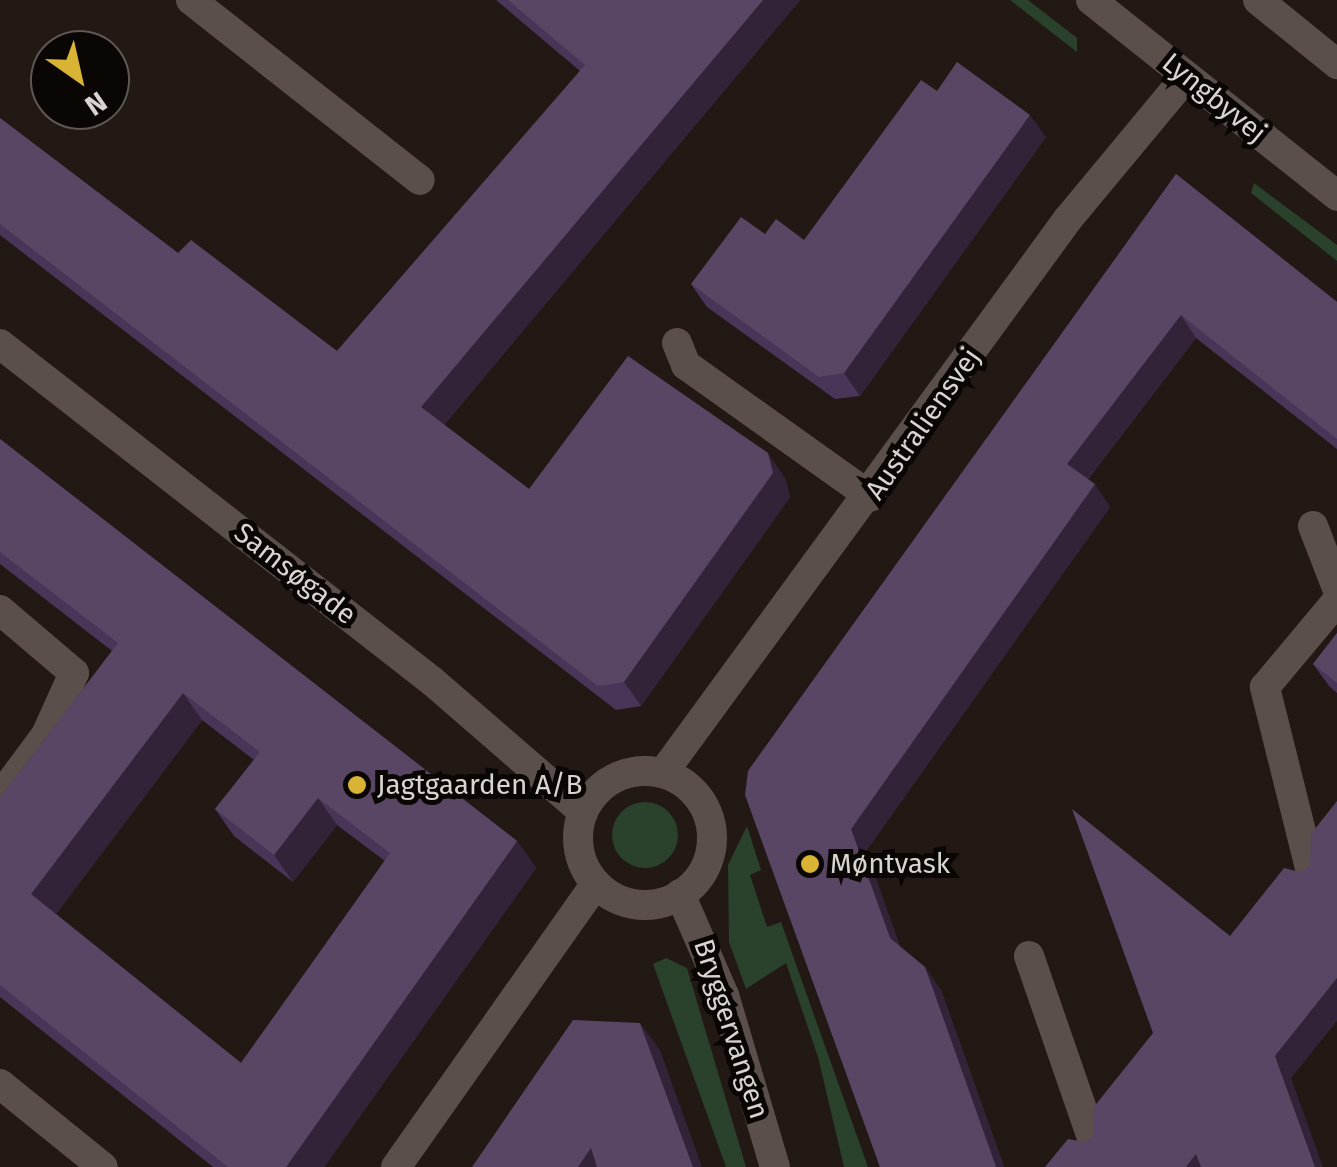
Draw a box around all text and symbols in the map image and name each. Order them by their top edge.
north arrow [30,30,130,130]
street label: Lyngbyvej [1155,46,1273,150]
text: N [79,85,113,122]
street label: Australiensvej [858,342,988,506]
street label: Samsøgade [227,516,363,632]
place label: Jagtgaarden A/B [377,768,583,802]
marker: Jagtgaarden A/B [346,774,368,796]
place label: Møntvask [830,847,950,881]
marker: Møntvask [799,853,821,875]
street label: Bryggervangen [686,935,776,1123]

